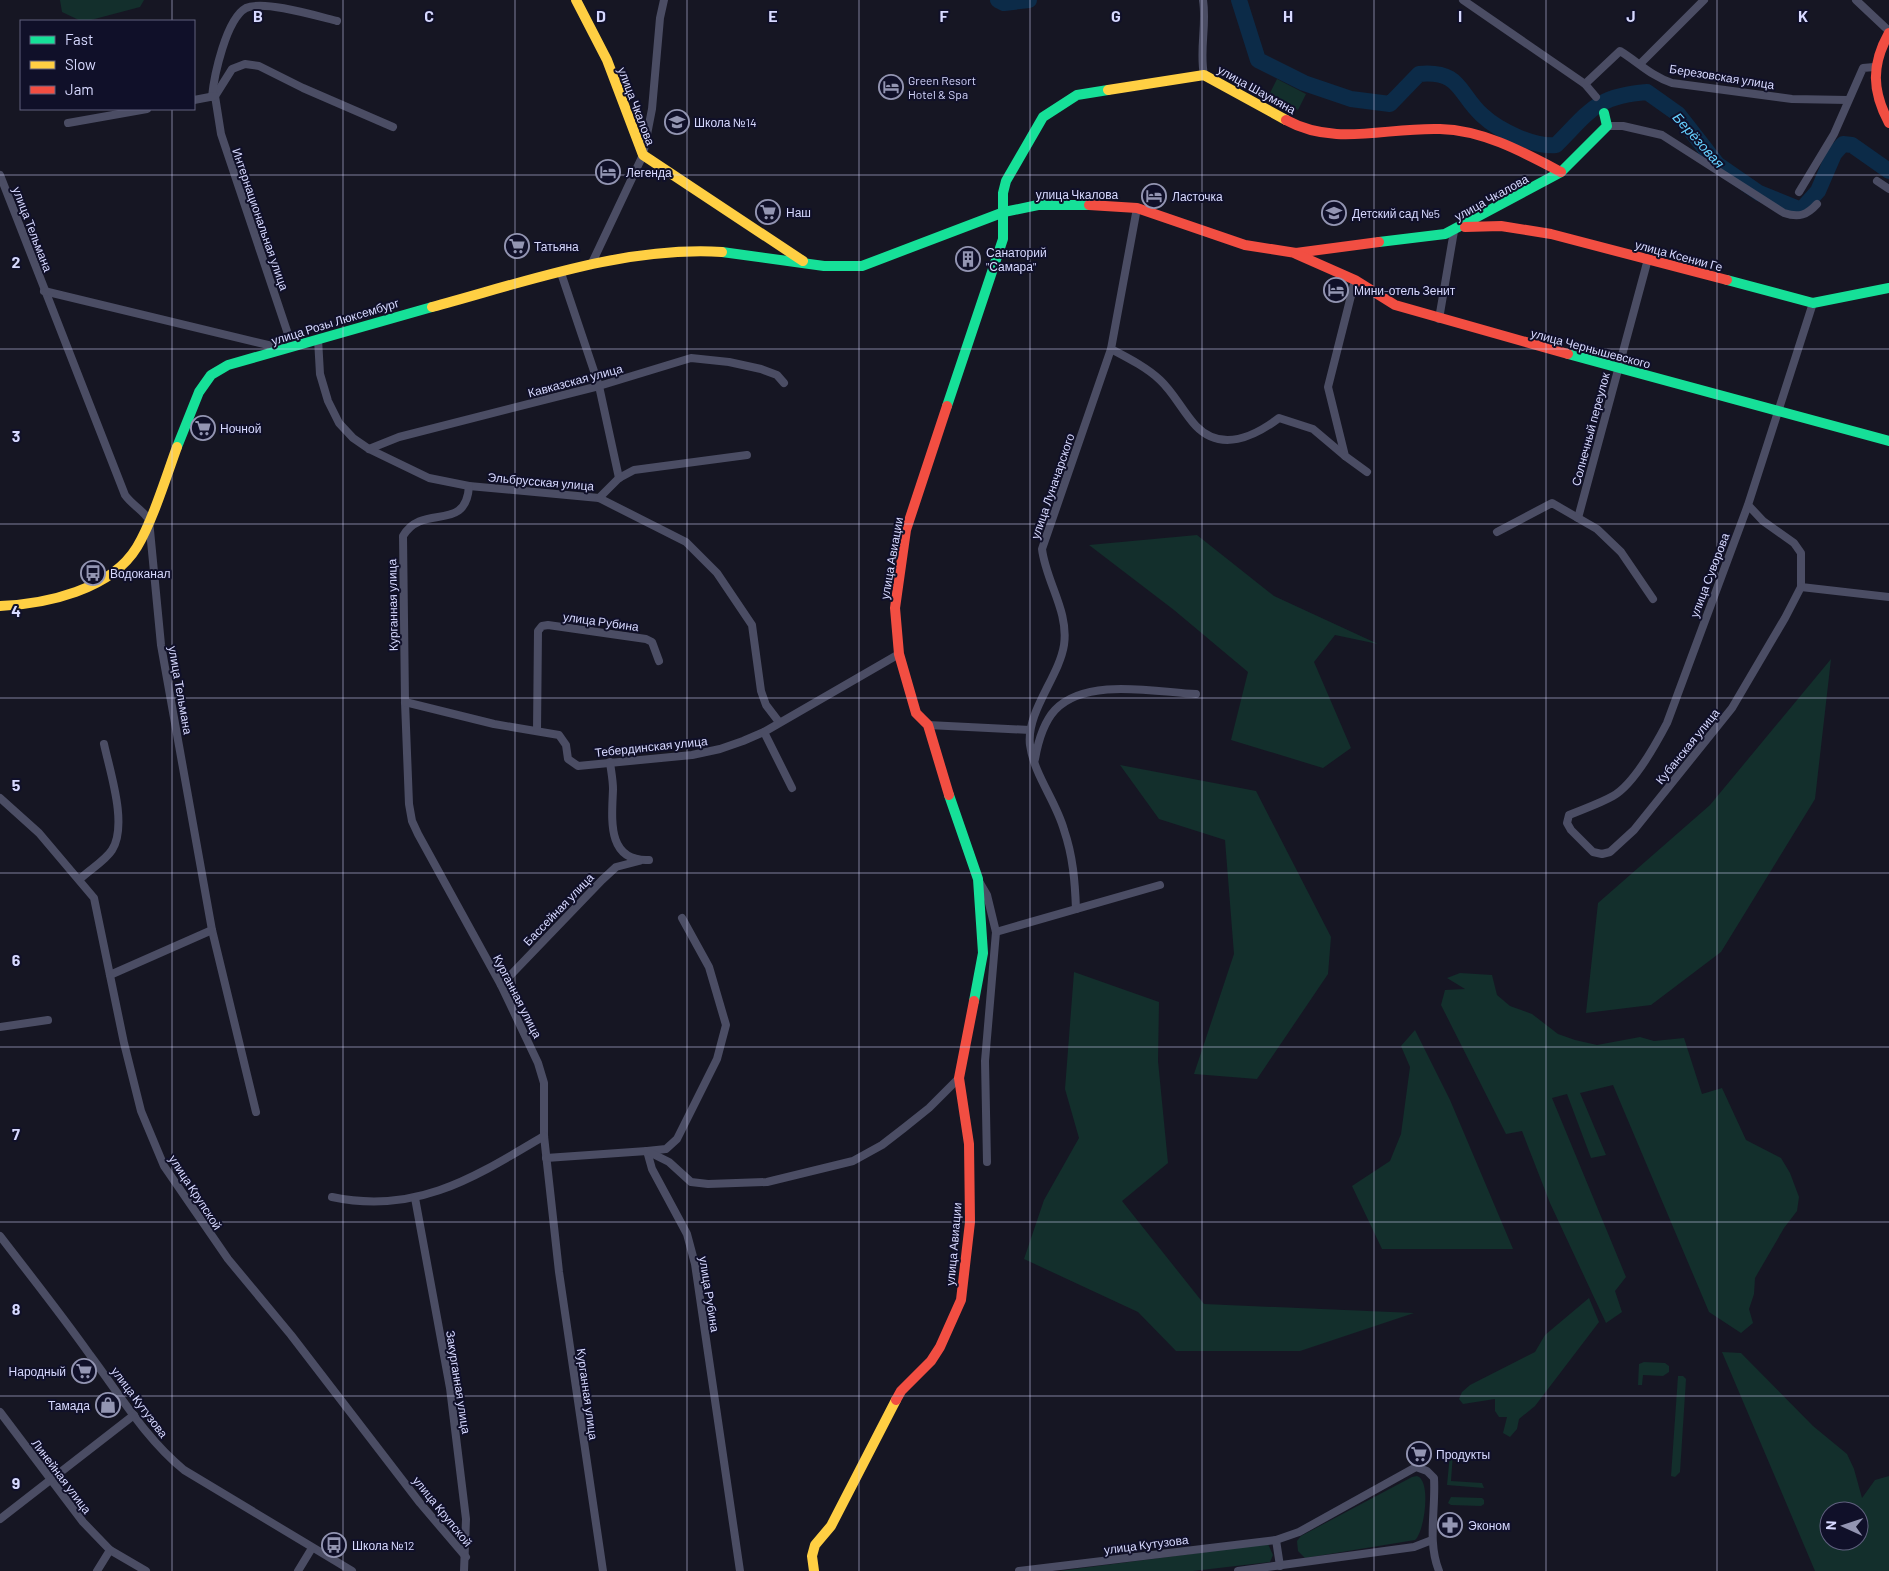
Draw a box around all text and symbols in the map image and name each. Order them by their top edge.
text: B [253,6,263,25]
text: C [424,6,434,25]
text: D [596,6,606,25]
text: E [768,6,778,25]
text: F [940,6,949,25]
text: G [1111,6,1121,25]
text: H [1283,6,1293,25]
text: I [1458,6,1462,25]
text: J [1626,6,1636,25]
text: K [1798,6,1808,25]
legend [20,20,195,110]
text: Fast [65,30,93,48]
text: Slow [65,55,96,73]
street label: Березовская улица [1668,61,1776,92]
street label: улица Шаумяна [1215,62,1299,117]
street label: улица Чкалова [615,65,658,148]
place label: Green Resort Hotel & Spa [908,73,976,101]
hotel icon: Green Resort Hotel & Spa [878,74,904,100]
text: Jam [65,80,94,98]
school or university icon: Школа №14 [664,109,690,135]
water label: Берёзовая [1670,109,1729,172]
place label: Школа №14 [694,115,757,129]
street label: Интернациональная улица [229,146,292,292]
hotel icon: Легенда [595,159,621,185]
place label: Легенда [626,165,672,180]
street label: улица Чкалова [1452,171,1531,224]
hotel icon: Ласточка [1141,183,1167,209]
street label: улица Тельмана [9,185,56,274]
street label: улица Чкалова [1036,187,1118,202]
place label: Ласточка [1172,189,1223,203]
supermarket icon: Наш [755,199,781,225]
school or university icon: Детский сад №5 [1321,200,1347,226]
place label: Наш [786,205,811,219]
place label: Детский сад №5 [1352,206,1440,221]
supermarket icon: Татьяна [504,233,530,259]
street label: улица Ксении Ге [1634,237,1725,274]
place label: Татьяна [534,239,579,253]
place label: Санаторий "Самара" [986,245,1047,274]
building icon: Санаторий "Самара" [955,246,981,272]
text: 2 [12,252,21,271]
hotel icon: Мини-отель Зенит [1323,277,1349,303]
place label: Мини-отель Зенит [1354,283,1456,297]
street label: улица Розы Люксембург [270,295,401,348]
street label: улица Чернышевского [1529,325,1653,372]
street label: Кавказская улица [526,361,624,400]
street label: Солнечный переулок [1568,370,1613,487]
supermarket icon: Ночной [190,415,216,441]
place label: Ночной [220,421,261,435]
text: 3 [12,426,20,445]
street label: улица Луначарского [1027,431,1078,541]
street label: Эльбрусская улица [487,469,595,494]
street label: улица Авиации [877,516,906,600]
street label: улица Суворова [1686,531,1733,620]
street label: Курганная улица [384,558,401,651]
bus stop icon: Водоканал [80,560,106,586]
place label: Водоканал [110,566,171,581]
text: 4 [11,601,21,620]
street label: улица Рубина [562,609,640,634]
street label: улица Тельмана [165,645,196,736]
street label: Кубанская улица [1652,705,1723,787]
street label: Тебердинская улица [594,733,709,760]
text: 5 [12,775,21,794]
street label: Бассейная улица [520,870,597,949]
text: 6 [12,950,21,969]
street label: Курганная улица [490,952,545,1041]
text: 7 [12,1124,20,1143]
street label: улица Крупской [166,1152,225,1232]
street label: улица Авиации [942,1202,965,1286]
street label: улица Рубина [696,1255,723,1333]
text: 8 [12,1299,21,1318]
street label: Закурганная улица [443,1329,474,1435]
street label: Курганная улица [574,1347,601,1441]
supermarket icon: Народный [71,1358,97,1384]
place label: Народный [9,1364,66,1379]
street label: улица Кутузова [108,1364,171,1441]
shop icon: Тамада [95,1392,121,1418]
place label: Тамада [48,1398,90,1413]
street label: Линейная улица [29,1436,95,1517]
supermarket icon: Продукты [1406,1441,1432,1467]
place label: Продукты [1436,1447,1490,1462]
text: 9 [12,1473,20,1492]
street label: улица Крупской [410,1473,476,1550]
north arrow [1819,1501,1869,1551]
pharmacy icon: Эконом [1437,1512,1463,1538]
place label: Эконом [1468,1518,1510,1532]
text: N [1822,1520,1839,1530]
bus stop icon: Школа №12 [321,1532,347,1558]
street label: улица Кутузова [1103,1532,1189,1557]
place label: Школа №12 [352,1538,414,1552]

